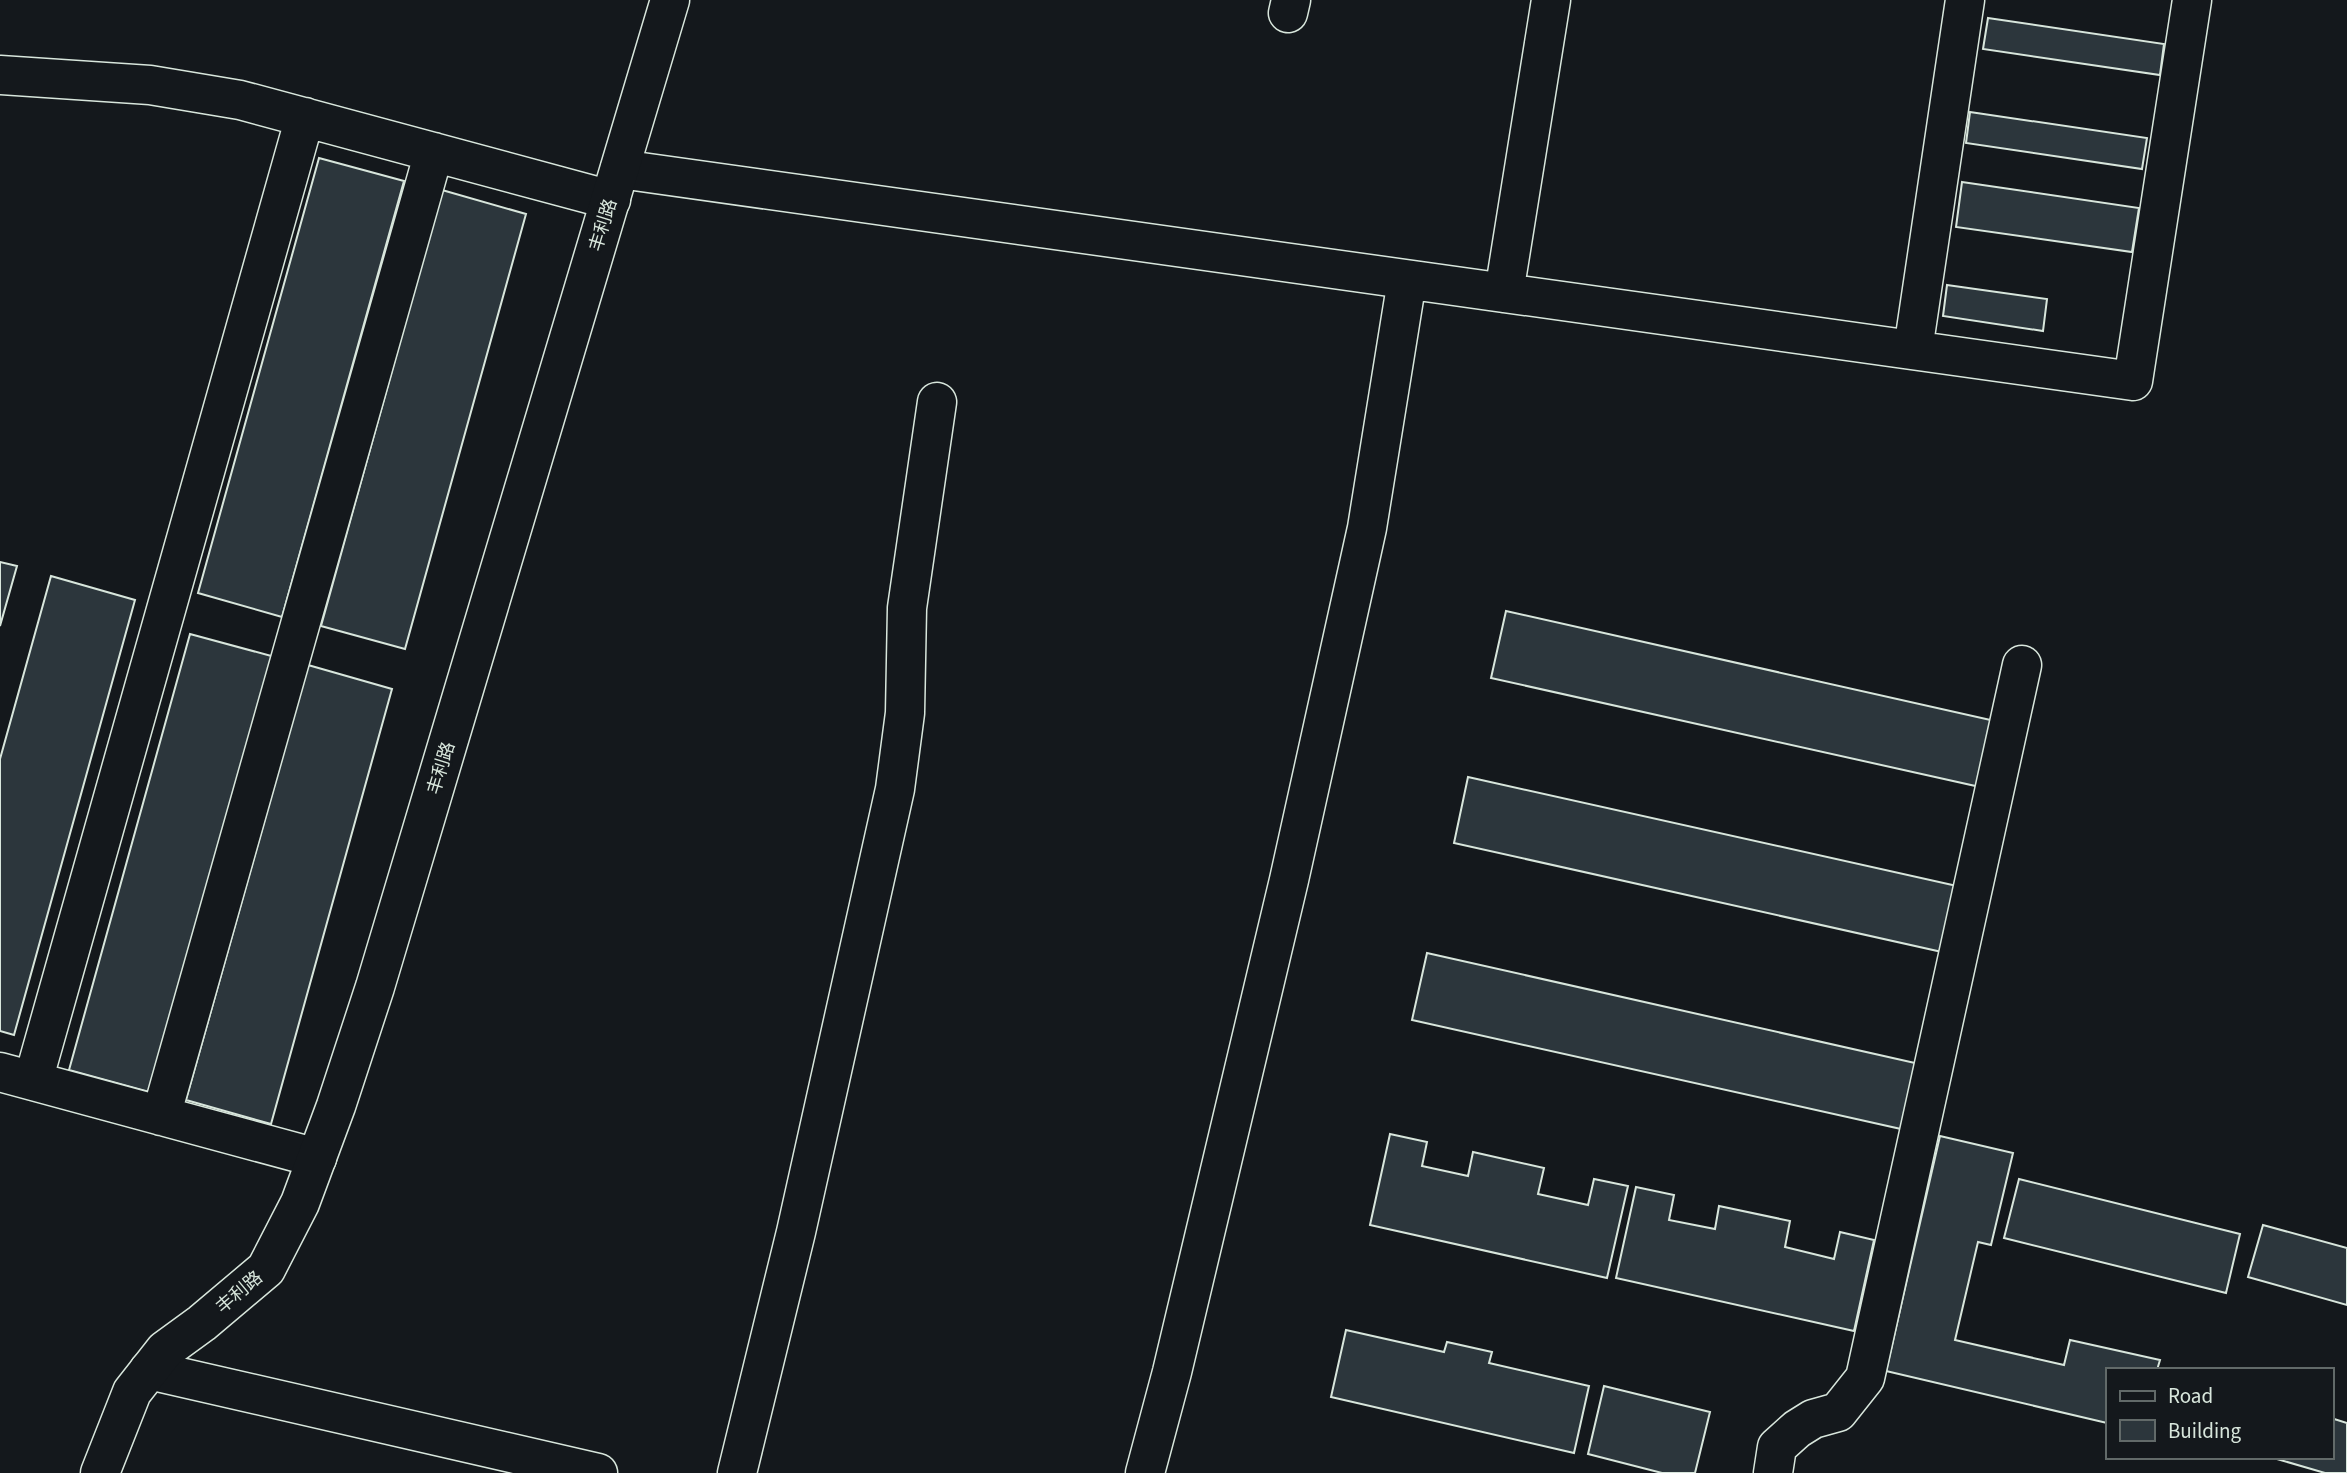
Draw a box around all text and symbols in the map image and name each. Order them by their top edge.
street label: 丰利路 [584,196,623,255]
street label: 丰利路 [422,739,461,798]
street label: 丰利路 [211,1265,268,1319]
legend [2106,1368,2333,1459]
text: Road [2168,1381,2213,1411]
text: Building [2168,1416,2242,1446]

